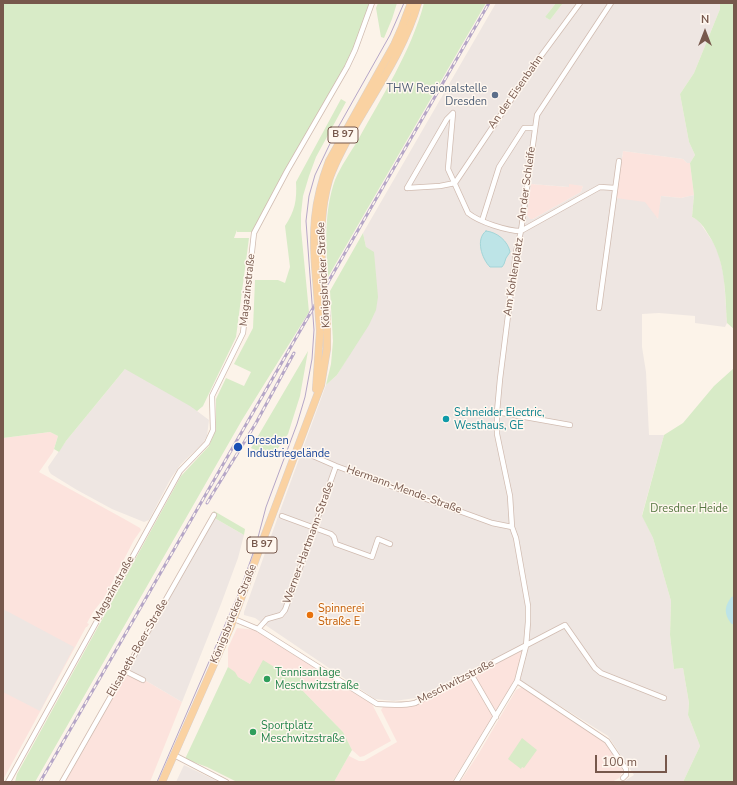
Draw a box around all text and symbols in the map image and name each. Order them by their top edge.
north arrow [685,12,725,52]
text: N [701,12,709,27]
street label: An der Eisenbahn [486,52,546,132]
place label: THW Regionalstelle Dresden [386,82,487,108]
marker: THW Regionalstelle Dresden [490,90,500,100]
road number: B 97 [328,127,358,143]
street label: An der Schleife [515,146,539,222]
street label: Königsbrücker Straße [315,222,333,328]
street label: Am Kohlenplatz [501,237,527,317]
street label: Magazinstraße [238,253,258,327]
place label: Schneider Electric, Westhaus, GE [454,406,544,432]
marker: Schneider Electric, Westhaus, GE [441,414,451,424]
place label: Dresden Industriegelände [247,434,330,460]
marker: Dresden Industriegelände [232,441,244,453]
street label: Hermann-Mende-Straße [345,463,463,517]
street label: Werner-Hartmann-Straße [281,480,337,606]
park label: Dresdner Heide [650,502,728,516]
road number: B 97 [247,537,277,553]
street label: Magazinstraße [91,554,137,624]
street label: Königsbrücker Straße [208,562,260,666]
street label: Elisabeth-Boer-Straße [105,597,171,699]
place label: Spinnerei Straße E [318,602,364,628]
marker: Spinnerei Straße E [305,610,315,620]
street label: Meschwitzstraße [416,657,496,707]
place label: Tennisanlage Meschwitzstraße [275,666,359,692]
marker: Tennisanlage Meschwitzstraße [262,674,272,684]
place label: Sportplatz Meschwitzstraße [261,719,345,745]
marker: Sportplatz Meschwitzstraße [248,727,258,737]
scale bar [597,747,669,773]
text: 100 m [602,754,637,770]

